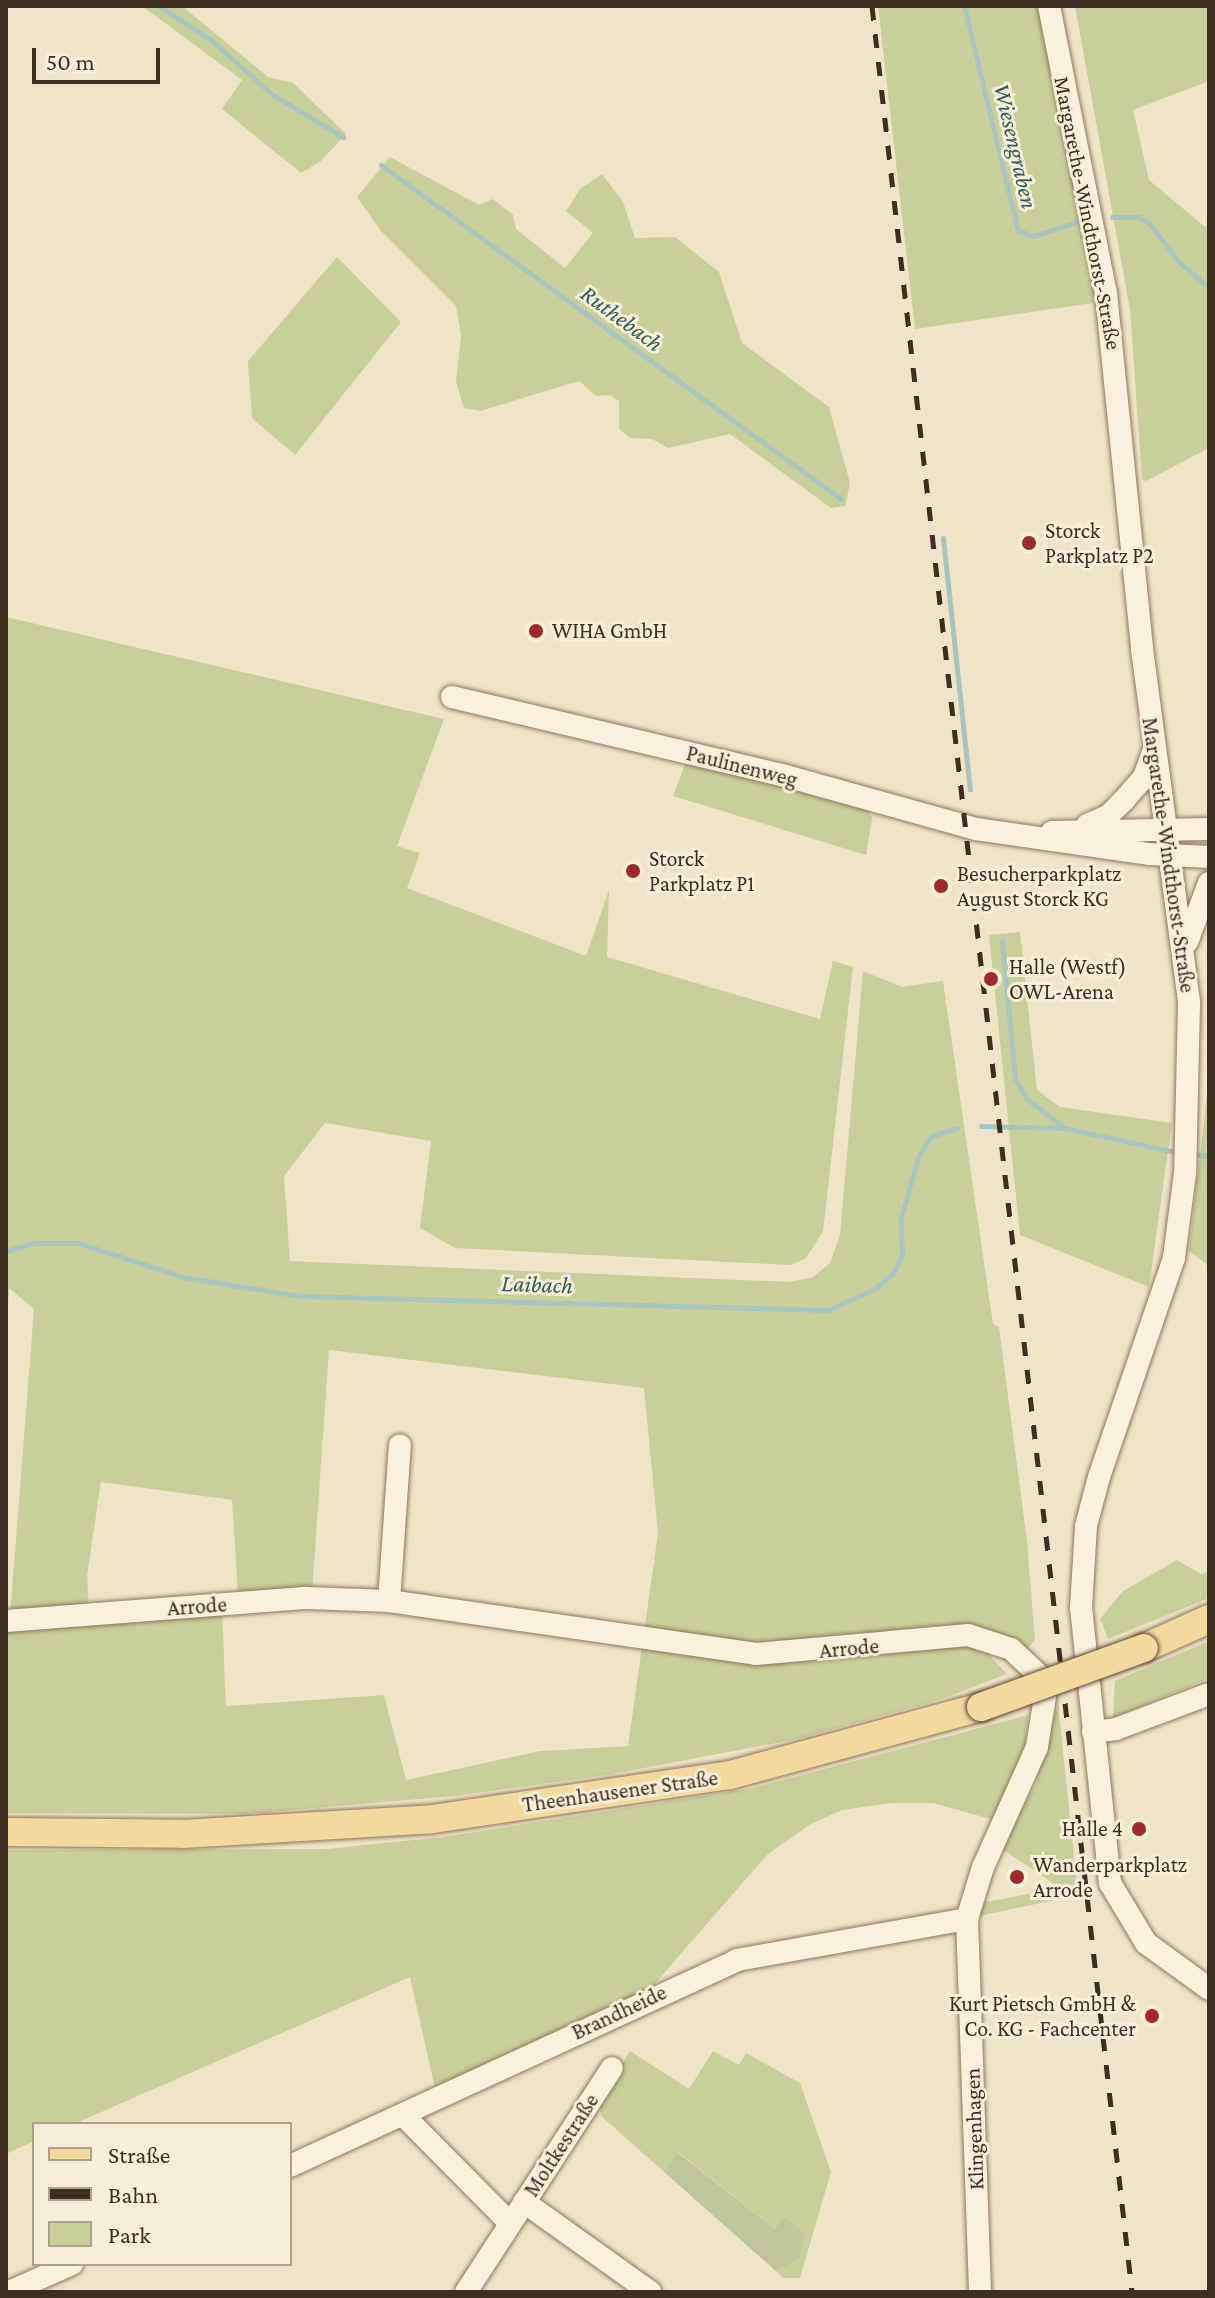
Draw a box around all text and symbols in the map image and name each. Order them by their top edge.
scale bar [36,32,164,82]
text: 50 m [46,48,95,75]
street label: Margarethe-Windthorst-Straße [1049,74,1127,352]
water label: Wiesengraben [988,81,1044,211]
water label: Ruthebach [575,279,669,357]
place label: Storck Parkplatz P2 [1045,517,1154,568]
marker: Storck Parkplatz P2 [1020,534,1038,552]
place label: WIHA GmbH [552,618,667,644]
marker: WIHA GmbH [527,622,545,640]
street label: Margarethe-Windthorst-Straße [1137,716,1201,994]
street label: Paulinenweg [684,739,800,793]
place label: Storck Parkplatz P1 [649,845,755,896]
place label: Besucherparkplatz August Storck KG [957,860,1121,912]
marker: Storck Parkplatz P1 [624,862,642,880]
marker: Besucherparkplatz August Storck KG [932,877,950,895]
place label: Halle (Westf) OWL-Arena [1009,953,1127,1004]
marker: Halle (Westf) OWL-Arena [980,968,1002,990]
water label: Laibach [501,1268,573,1300]
street label: Arrode [166,1591,228,1621]
street label: Arrode [818,1632,880,1664]
street label: Theenhausener Straße [520,1764,720,1818]
place label: Halle 4 [1062,1816,1123,1842]
marker: Halle 4 [1130,1820,1148,1838]
place label: Wanderparkplatz Arrode [1033,1851,1187,1902]
marker: Wanderparkplatz Arrode [1008,1868,1026,1886]
street label: Brandheide [567,1979,671,2045]
place label: Kurt Pietsch GmbH & Co. KG - Fachcenter [949,1990,1136,2042]
marker: Kurt Pietsch GmbH & Co. KG - Fachcenter [1143,2007,1161,2025]
street label: Klingenhagen [959,2068,989,2190]
street label: Moltkestraße [518,2088,604,2202]
legend [32,2122,292,2266]
text: Straße [108,2141,170,2168]
text: Bahn [108,2181,158,2208]
text: Park [108,2221,151,2248]

